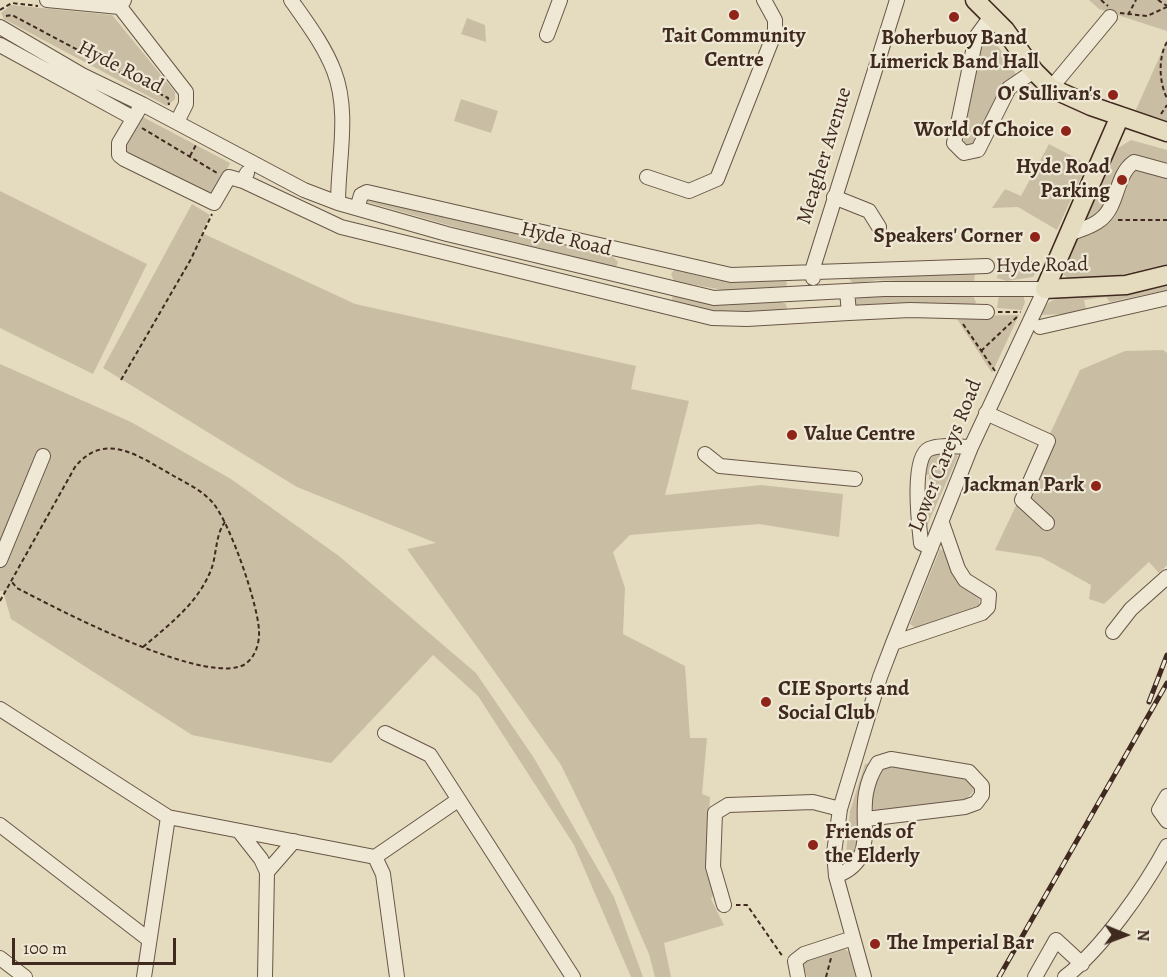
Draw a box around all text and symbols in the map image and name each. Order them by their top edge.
marker: Tait Community Centre [727,8,741,22]
marker: Boherbuoy Band Limerick Band Hall [947,10,961,24]
place label: Tait Community Centre [663,24,805,74]
place label: Boherbuoy Band Limerick Band Hall [869,26,1039,76]
street label: Hyde Road [73,36,167,100]
place label: O' Sullivan's [997,82,1101,108]
street label: Meagher Avenue [792,84,858,228]
marker: O' Sullivan's [1106,88,1120,102]
place label: World of Choice [914,118,1054,144]
marker: World of Choice [1059,124,1073,138]
place label: Hyde Road Parking [1016,155,1110,205]
marker: Hyde Road Parking [1115,173,1129,187]
street label: Hyde Road [518,217,614,263]
place label: Speakers' Corner [874,224,1023,250]
marker: Speakers' Corner [1028,230,1042,244]
street label: Hyde Road [995,253,1089,279]
street label: Lower Careys Road [904,376,988,536]
place label: Value Centre [804,422,915,448]
marker: Value Centre [785,428,799,442]
place label: Jackman Park [963,473,1084,499]
marker: Jackman Park [1089,479,1103,493]
place label: CIE Sports and Social Club [778,677,909,727]
marker: CIE Sports and Social Club [759,695,773,709]
place label: Friends of the Elderly [825,820,920,870]
marker: Friends of the Elderly [806,838,820,852]
north arrow [1095,905,1155,965]
scale bar [15,926,178,964]
text: N [1132,929,1154,941]
place label: The Imperial Bar [887,931,1034,957]
text: 100 m [23,936,67,960]
marker: The Imperial Bar [868,937,882,951]

